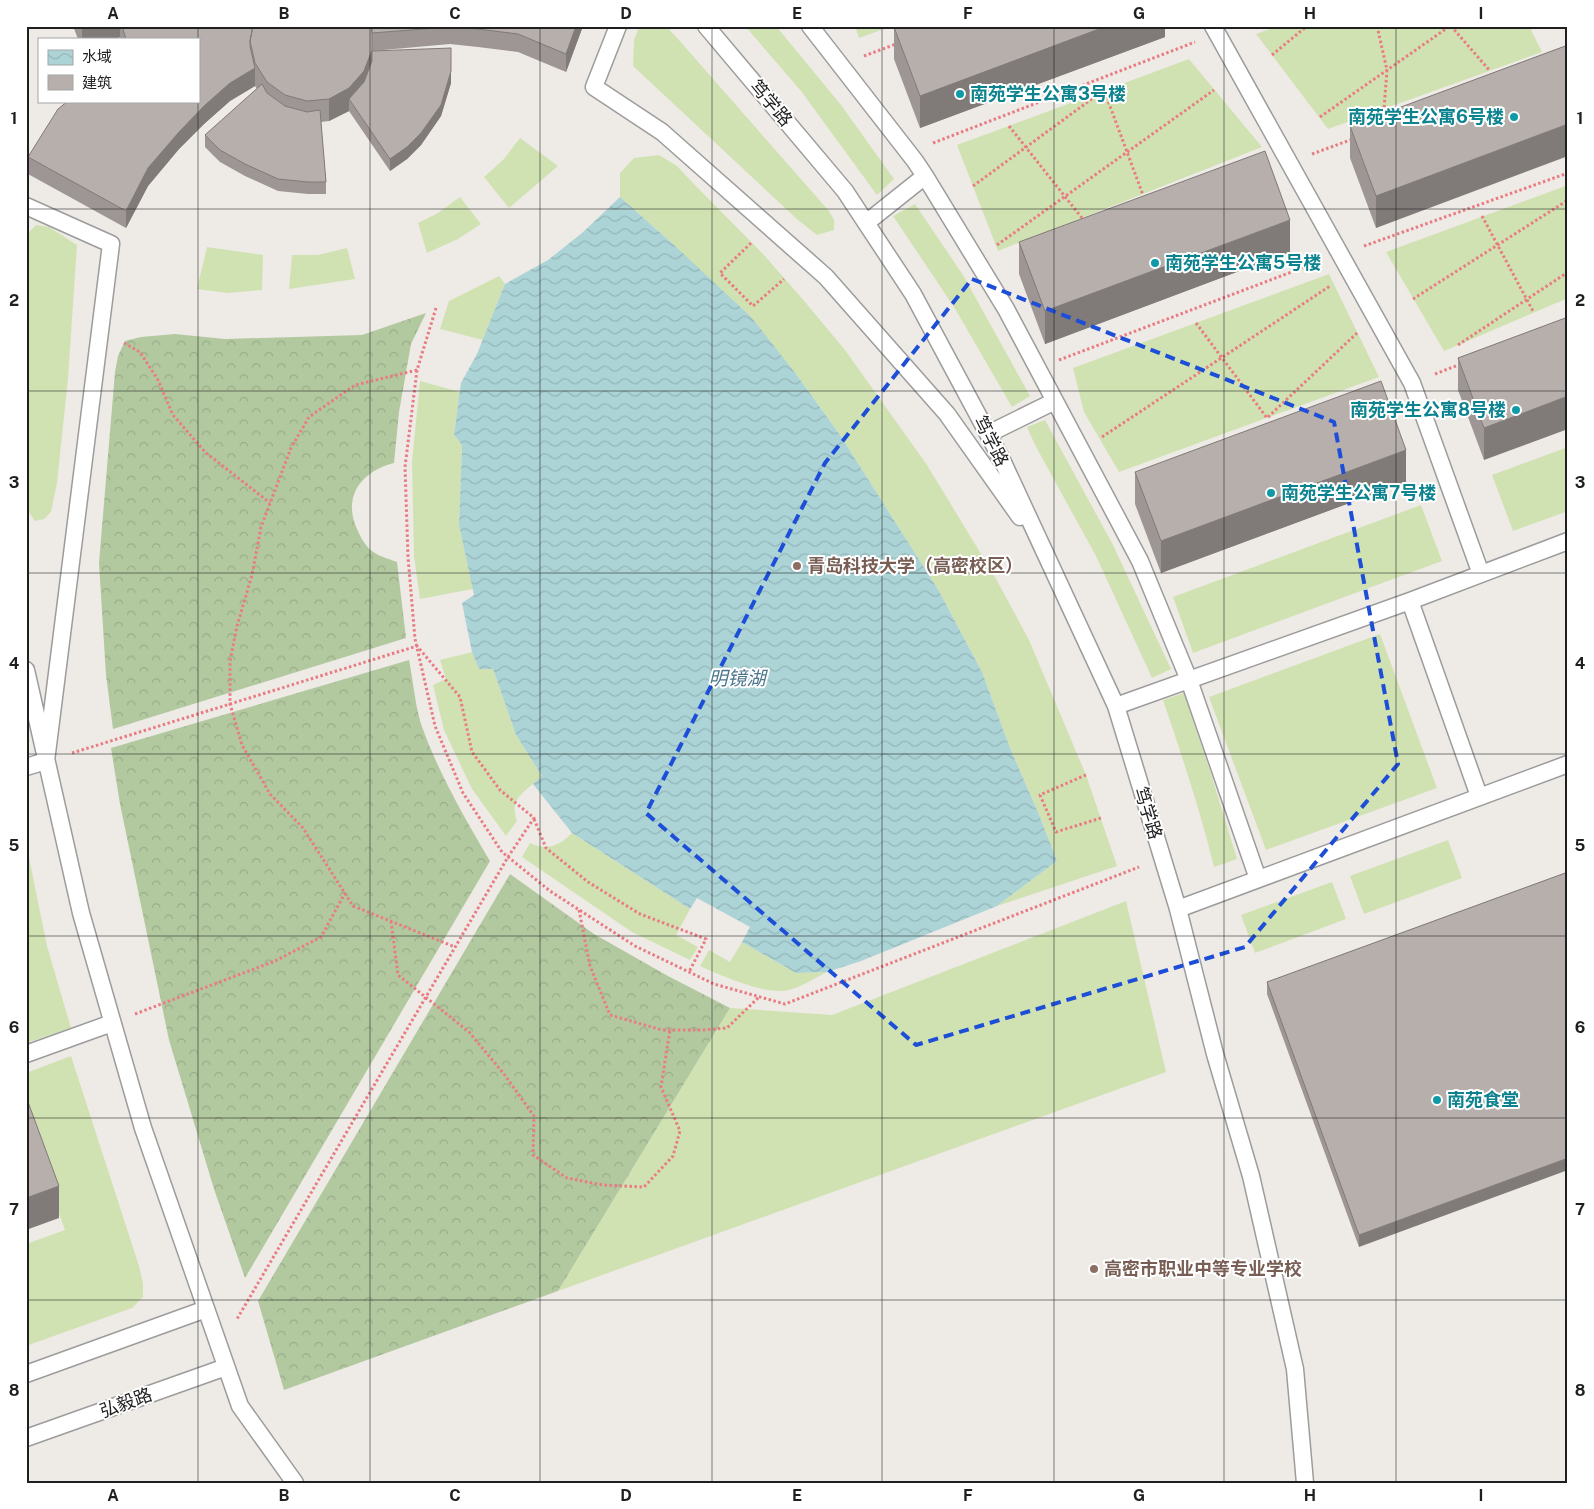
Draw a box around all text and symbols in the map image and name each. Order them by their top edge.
text: A [107,4,119,23]
text: B [279,4,290,23]
text: C [449,4,461,23]
text: D [620,4,632,23]
text: E [792,4,802,23]
text: F [963,4,973,23]
text: G [1133,4,1145,23]
text: H [1304,4,1316,23]
text: I [1479,4,1483,23]
legend [38,38,200,102]
text: 水域 [82,48,112,65]
text: 建筑 [82,74,112,91]
street label: 笃学路 [746,75,797,130]
place label: 南苑学生公寓3号楼 [970,83,1126,104]
marker: 南苑学生公寓3号楼 [954,88,966,100]
place label: 南苑学生公寓6号楼 [1348,106,1504,127]
text: 1 [11,109,17,128]
text: 1 [1577,109,1583,128]
marker: 南苑学生公寓6号楼 [1508,111,1520,123]
place label: 南苑学生公寓5号楼 [1165,252,1321,273]
marker: 南苑学生公寓5号楼 [1149,257,1161,269]
text: 2 [9,291,19,310]
text: 2 [1575,291,1585,310]
place label: 南苑学生公寓8号楼 [1350,399,1506,420]
marker: 南苑学生公寓8号楼 [1510,404,1522,416]
street label: 笃学路 [970,412,1013,470]
text: 3 [9,473,19,492]
text: 3 [1575,473,1585,492]
place label: 南苑学生公寓7号楼 [1281,482,1436,503]
marker: 南苑学生公寓7号楼 [1265,487,1277,499]
place label: 青岛科技大学（高密校区） [807,555,1023,576]
marker: 青岛科技大学（高密校区） [791,560,803,572]
text: 4 [9,654,20,673]
text: 4 [1575,654,1586,673]
water label: 明镜湖 [708,667,768,689]
street label: 笃学路 [1131,784,1166,842]
text: 5 [9,836,20,855]
text: 5 [1575,836,1586,855]
text: 6 [9,1018,19,1037]
text: 6 [1575,1018,1585,1037]
place label: 南苑食堂 [1447,1089,1519,1110]
marker: 南苑食堂 [1431,1094,1443,1106]
text: 7 [9,1200,19,1219]
text: 7 [1575,1200,1585,1219]
place label: 高密市职业中等专业学校 [1104,1258,1302,1279]
marker: 高密市职业中等专业学校 [1088,1263,1100,1275]
text: 8 [9,1381,20,1400]
text: 8 [1575,1381,1586,1400]
street label: 弘毅路 [97,1383,155,1422]
text: A [107,1486,119,1505]
text: B [279,1486,290,1505]
text: C [449,1486,461,1505]
text: D [620,1486,632,1505]
text: E [792,1486,802,1505]
text: F [963,1486,973,1505]
text: G [1133,1486,1145,1505]
text: H [1304,1486,1316,1505]
text: I [1479,1486,1483,1505]

